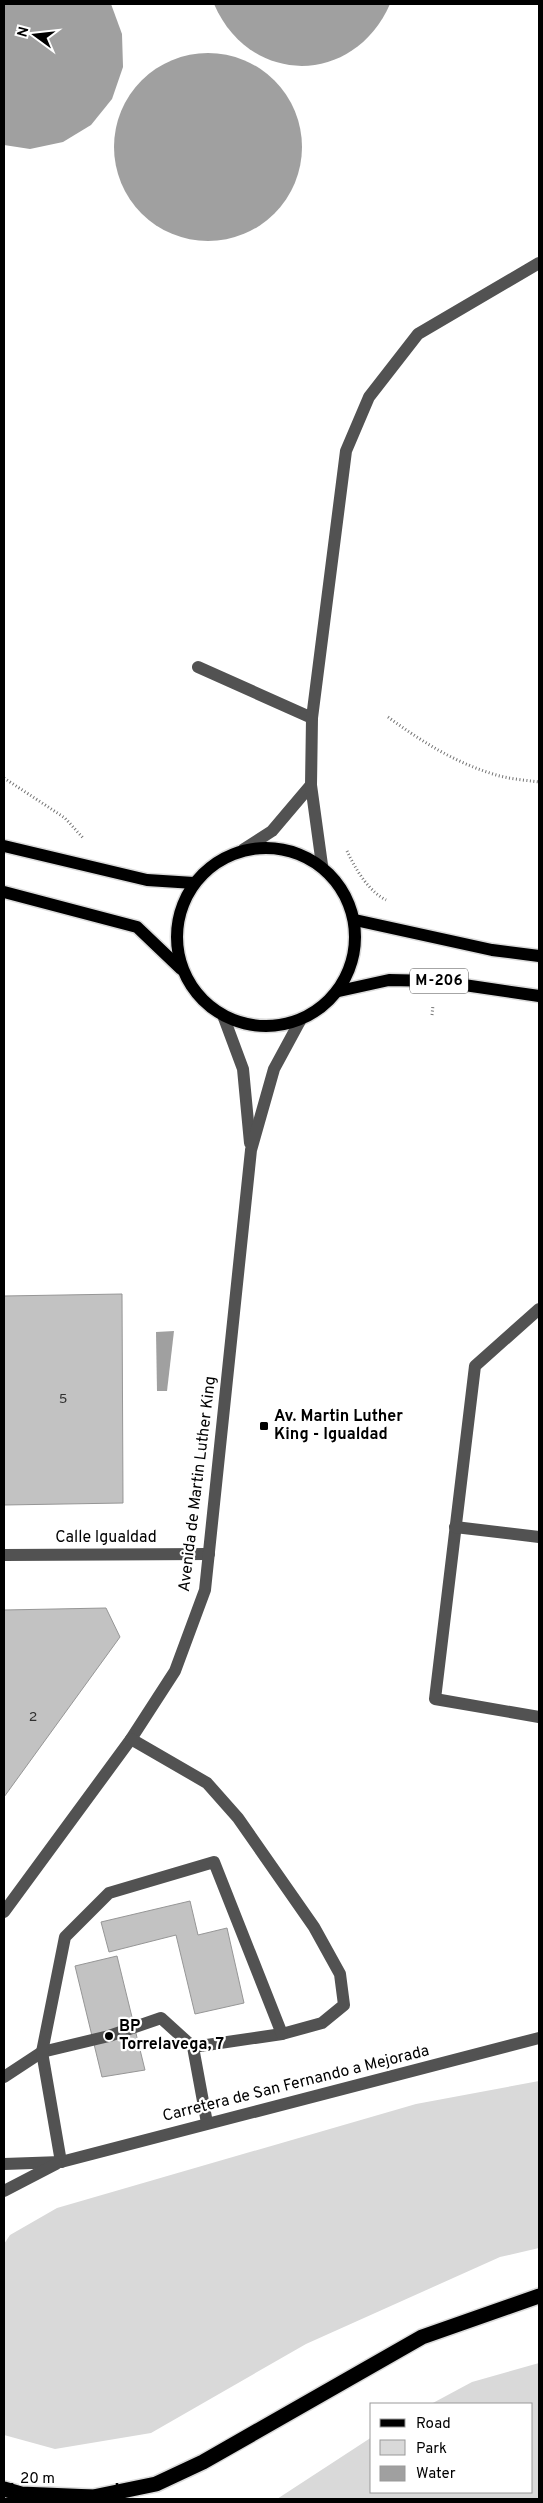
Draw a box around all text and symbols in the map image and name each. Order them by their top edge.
north arrow [10,10,60,60]
text: N [14,25,33,39]
road number: M-206 [410,968,468,994]
street label: Avenida de Martin Luther King [175,1375,221,1593]
house number: 5 [59,1391,67,1408]
place label: Av. Martin Luther King - Igualdad [274,1407,403,1445]
marker: Av. Martin Luther King - Igualdad [258,1420,270,1432]
street label: Calle Igualdad [55,1528,157,1548]
house number: 2 [29,1709,37,1726]
place label: BP Torrelavega, 7 [119,2017,224,2055]
marker: BP Torrelavega, 7 [103,2030,115,2042]
street label: Carretera de San Fernando a Mejorada [161,2041,431,2127]
legend [370,2403,533,2493]
text: Road [416,2415,451,2434]
text: Park [416,2440,447,2459]
scale bar [12,2460,118,2492]
text: Water [416,2465,456,2484]
text: 20 m [20,2470,55,2489]

